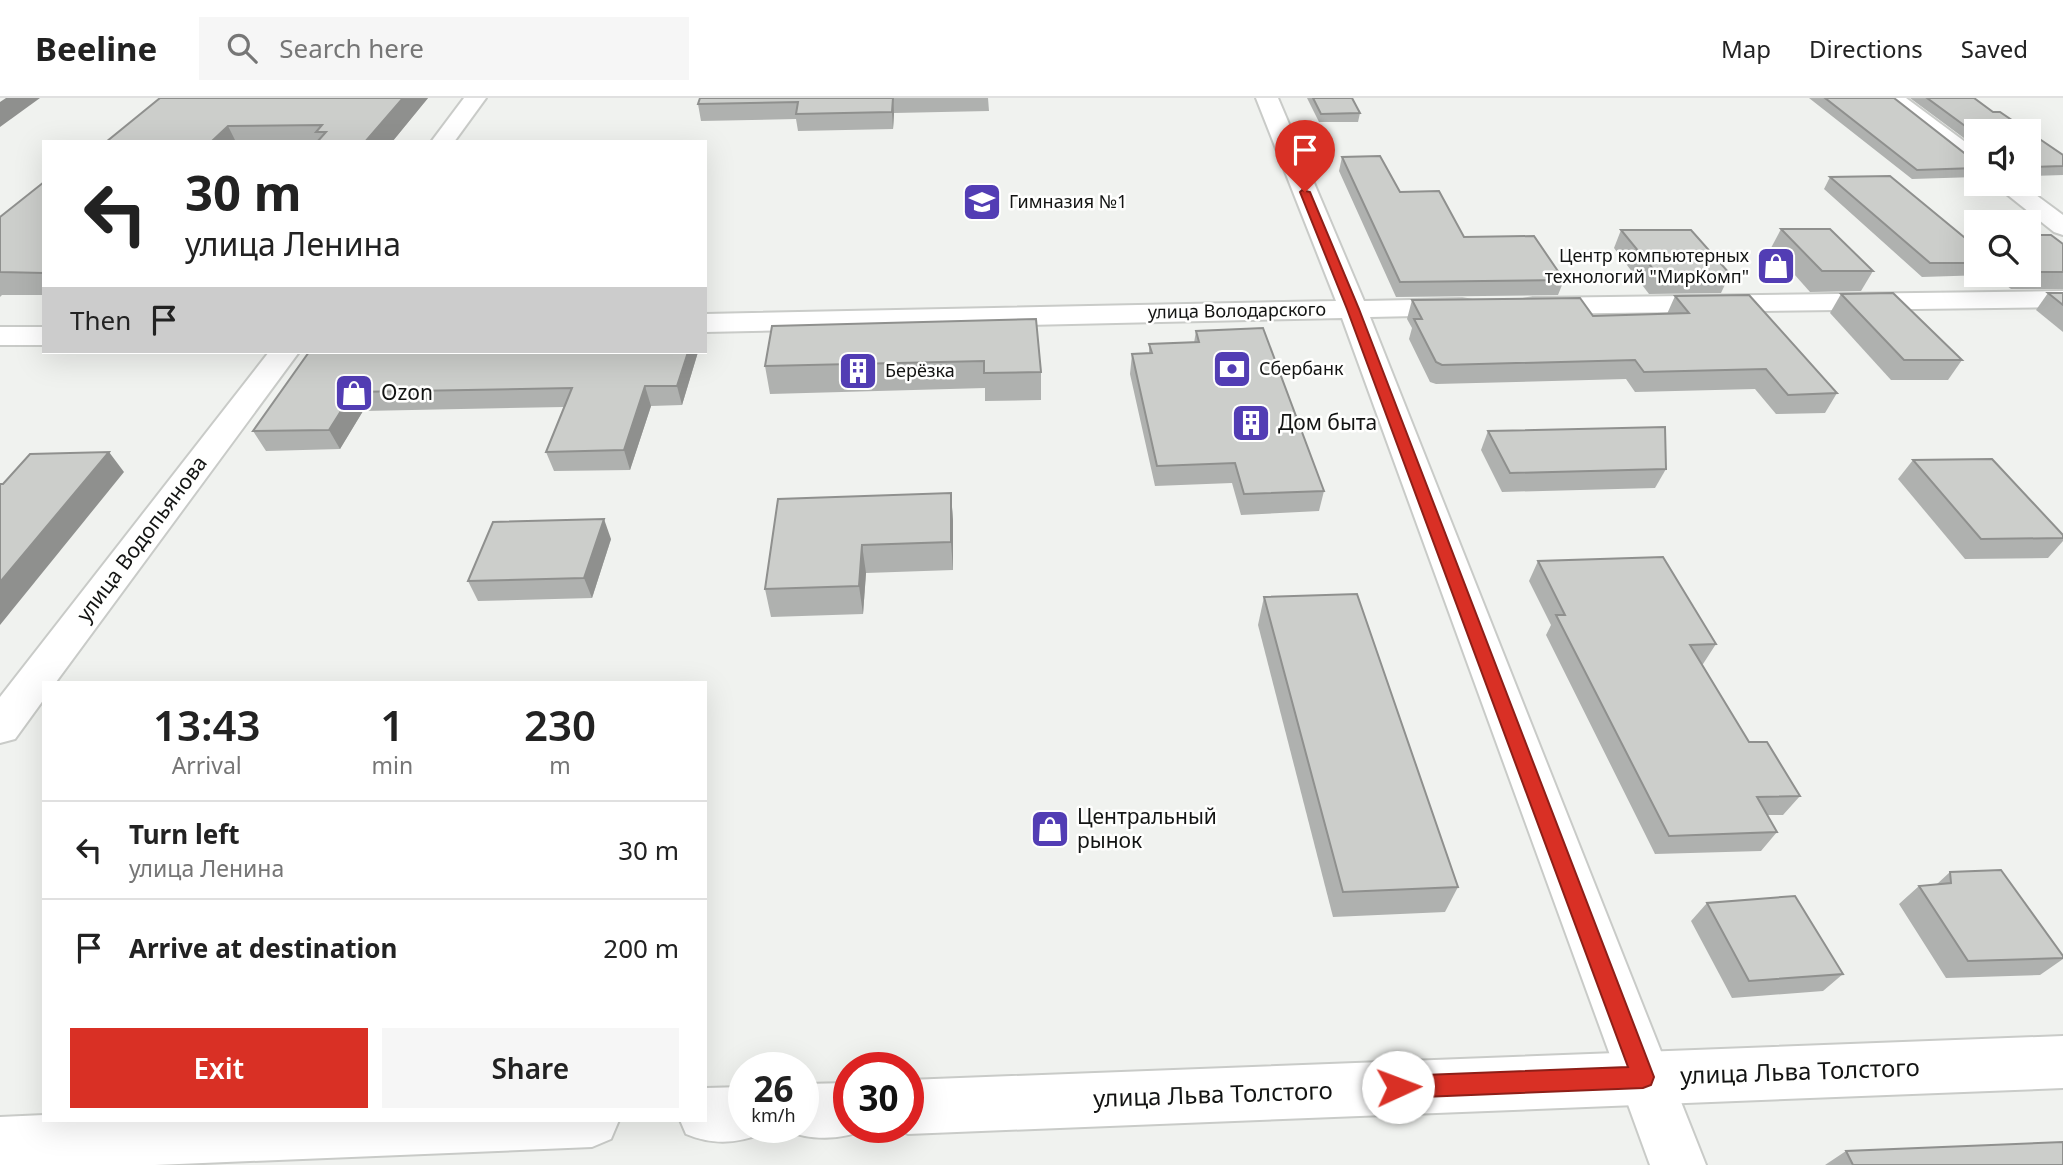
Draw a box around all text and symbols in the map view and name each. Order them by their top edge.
search box [199,17,689,80]
text: Beeline [35,26,157,71]
icon: search [223,29,261,67]
text: Search here [279,30,424,66]
text: Map [1721,32,1771,65]
text: Directions [1809,32,1923,65]
text: Saved [1961,32,2028,65]
map controls [1964,119,2041,287]
button: sound [1964,119,2041,196]
pin [1275,120,1335,192]
icon: arrive [1286,131,1324,169]
text: 30 m [185,159,302,225]
icon: left [70,168,161,259]
school or university icon: Гимназия №1 [961,181,1003,223]
place label: Гимназия №1 [1009,189,1127,213]
button: search [1964,210,2041,287]
text: улица Ленина [185,222,401,265]
place label: Центр компьютерных технологий "МирКомп" [1545,243,1750,288]
shop icon: Центр компьютерных технологий "МирКомп" [1755,245,1797,287]
street label: улица Володарского [1148,296,1326,324]
icon: arrive [145,301,183,339]
text: Then [70,302,131,338]
bank icon: Сбербанк [1211,348,1253,390]
building icon: Берёзка [837,350,879,392]
place label: Сбербанк [1259,356,1344,380]
place label: Берёзка [885,358,955,382]
shop icon: Ozon [333,372,375,414]
place label: Ozon [381,378,433,406]
building icon: Дом быта [1230,402,1272,444]
place label: Дом быта [1278,408,1377,436]
street label: улица Водопьянова [70,450,213,627]
text: 13:43 [153,696,261,753]
text: 1 [380,696,404,753]
text: 230 [524,696,596,753]
text: Arrival [172,749,242,781]
text: min [371,749,413,781]
text: m [549,749,571,781]
place label: Центральный рынок [1077,802,1217,854]
shop icon: Центральный рынок [1029,808,1071,850]
text: Turn left [129,816,240,852]
icon: left [70,831,108,869]
text: 30 m [618,832,679,868]
text: улица Ленина [129,852,284,884]
icon: arrive [70,929,108,967]
text: Arrive at destination [129,930,398,966]
text: 200 m [603,930,679,966]
button: Exit [70,1028,368,1108]
button: Share [382,1028,679,1108]
position arrow [1361,1050,1435,1124]
street label: улица Льва Толстого [1680,1050,1920,1091]
speed limit sign: 30 [833,1052,924,1143]
text: 26 [753,1065,794,1112]
street label: улица Льва Толстого [1093,1073,1333,1114]
text: km/h [751,1103,796,1127]

